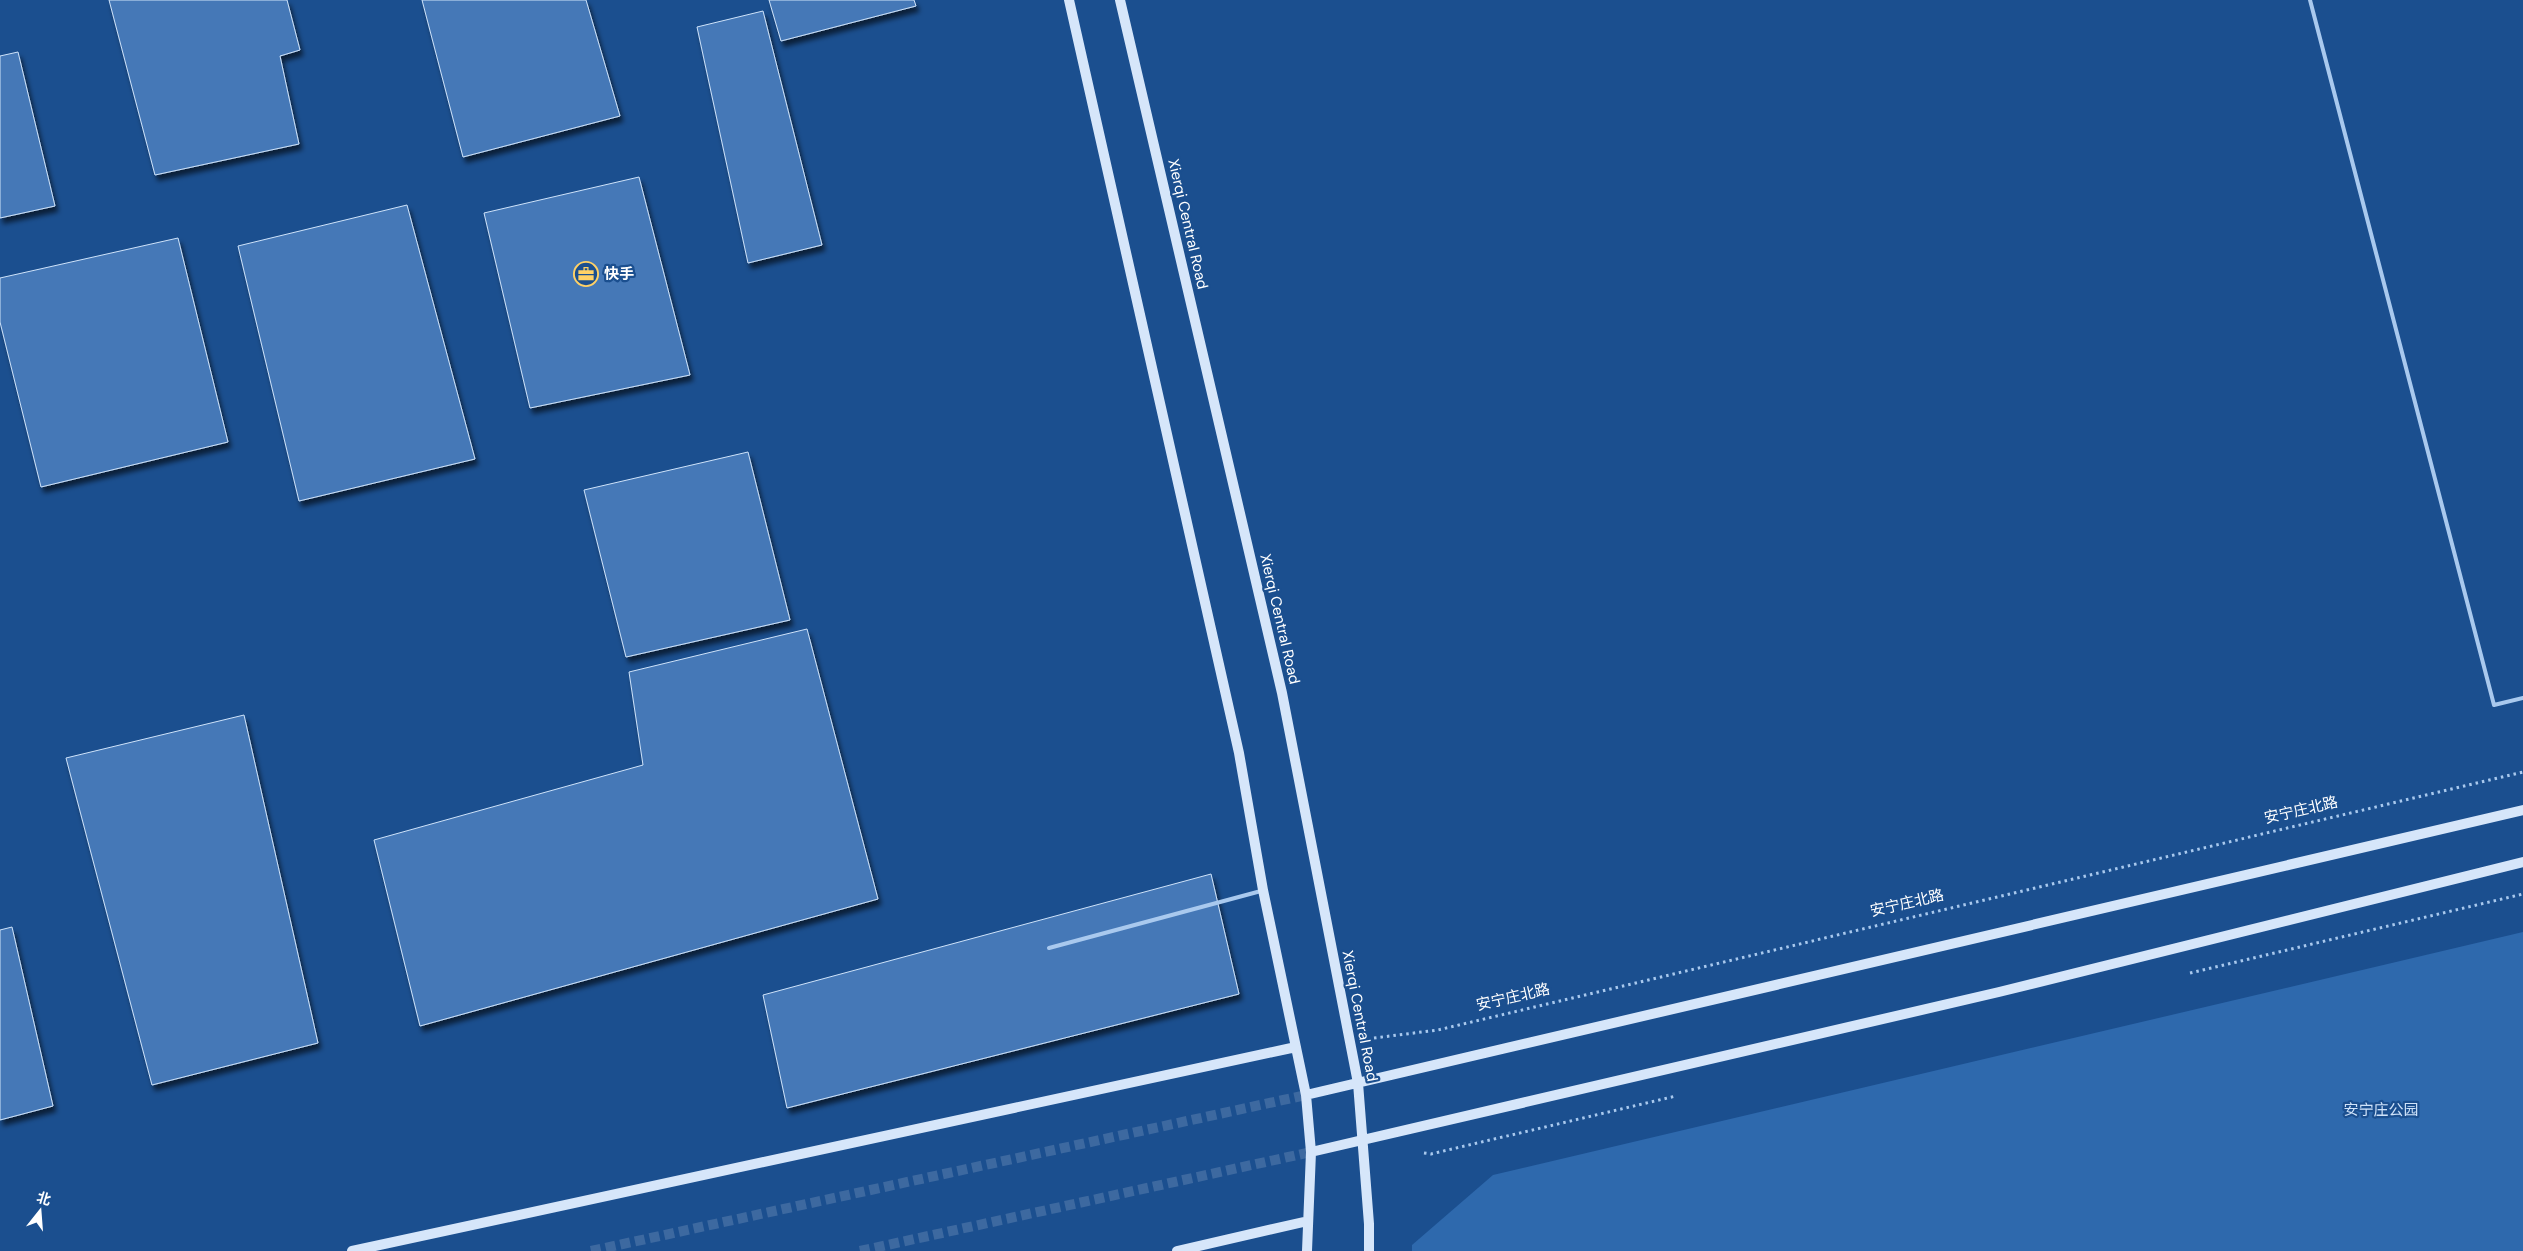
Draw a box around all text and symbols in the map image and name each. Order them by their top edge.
street label: Xierqi Central Road [1163,157,1213,291]
office icon: 快手 [573,261,599,287]
place label: 快手 [604,264,634,284]
street label: Xierqi Central Road [1255,552,1305,686]
street label: 安宁庄北路 [2262,792,2340,828]
street label: 安宁庄北路 [1868,885,1946,921]
street label: Xierqi Central Road [1337,949,1383,1083]
street label: 安宁庄北路 [1474,979,1552,1015]
park label: 安宁庄公园 [2343,1100,2419,1120]
north arrow [15,1186,65,1236]
text: 北 [34,1188,53,1209]

